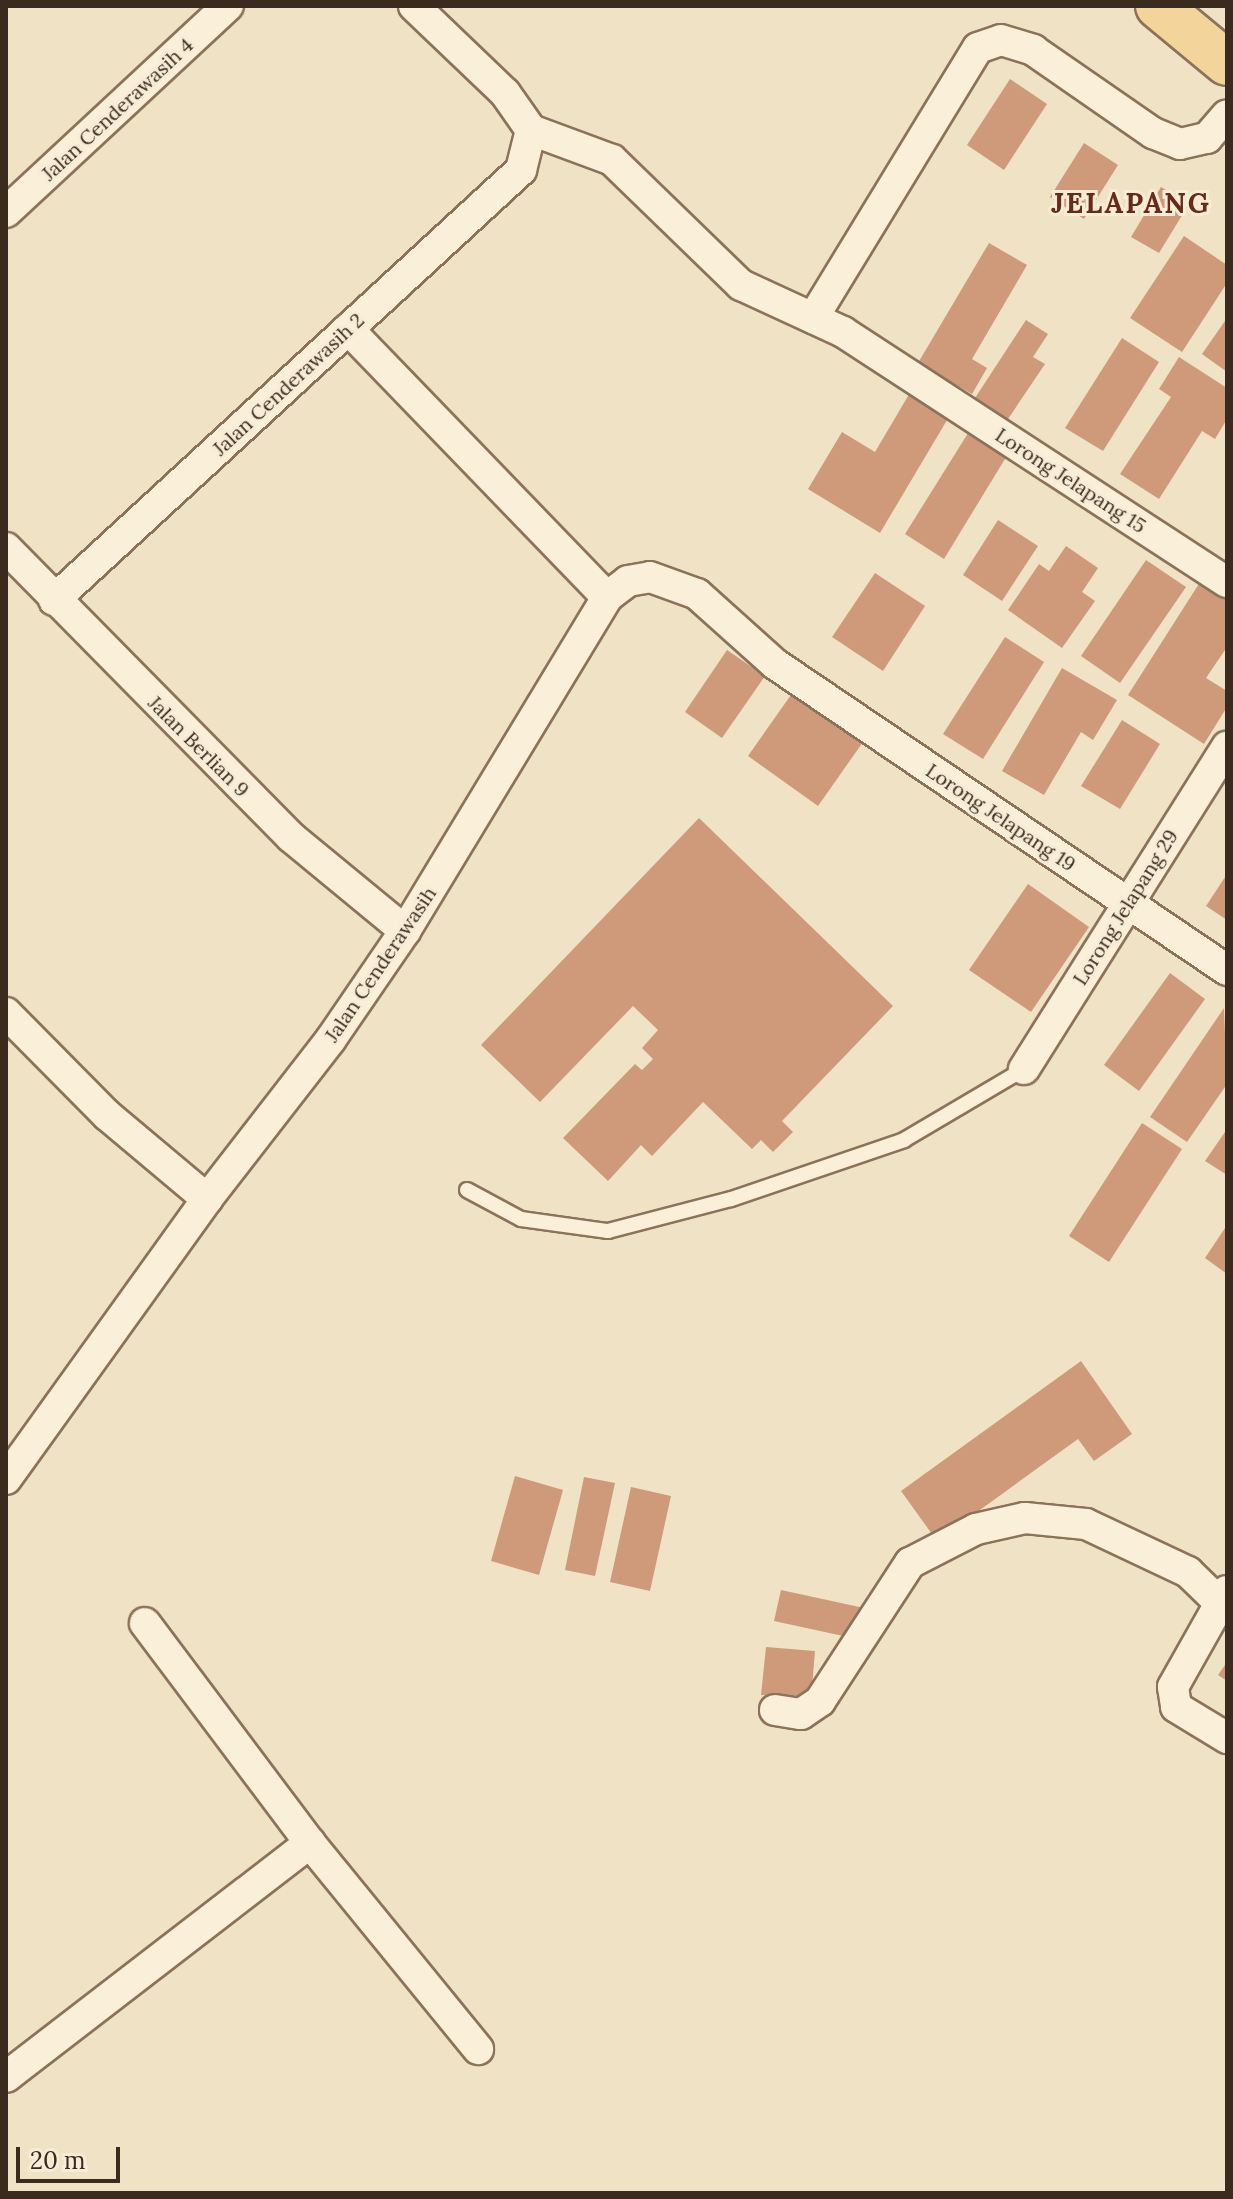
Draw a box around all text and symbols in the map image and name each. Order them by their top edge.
street label: Jalan Cenderawasih 4 [36,33,198,185]
district label: JELAPANG [1051,186,1211,220]
street label: Jalan Cenderawasih 2 [207,308,369,460]
street label: Lorong Jelapang 15 [991,422,1151,538]
street label: Jalan Berlian 9 [144,691,254,801]
street label: Lorong Jelapang 19 [922,758,1080,876]
street label: Lorong Jelapang 29 [1067,825,1183,989]
street label: Jalan Cenderawasih [319,882,441,1046]
scale bar [20,2131,124,2181]
text: 20 m [30,2145,86,2176]

